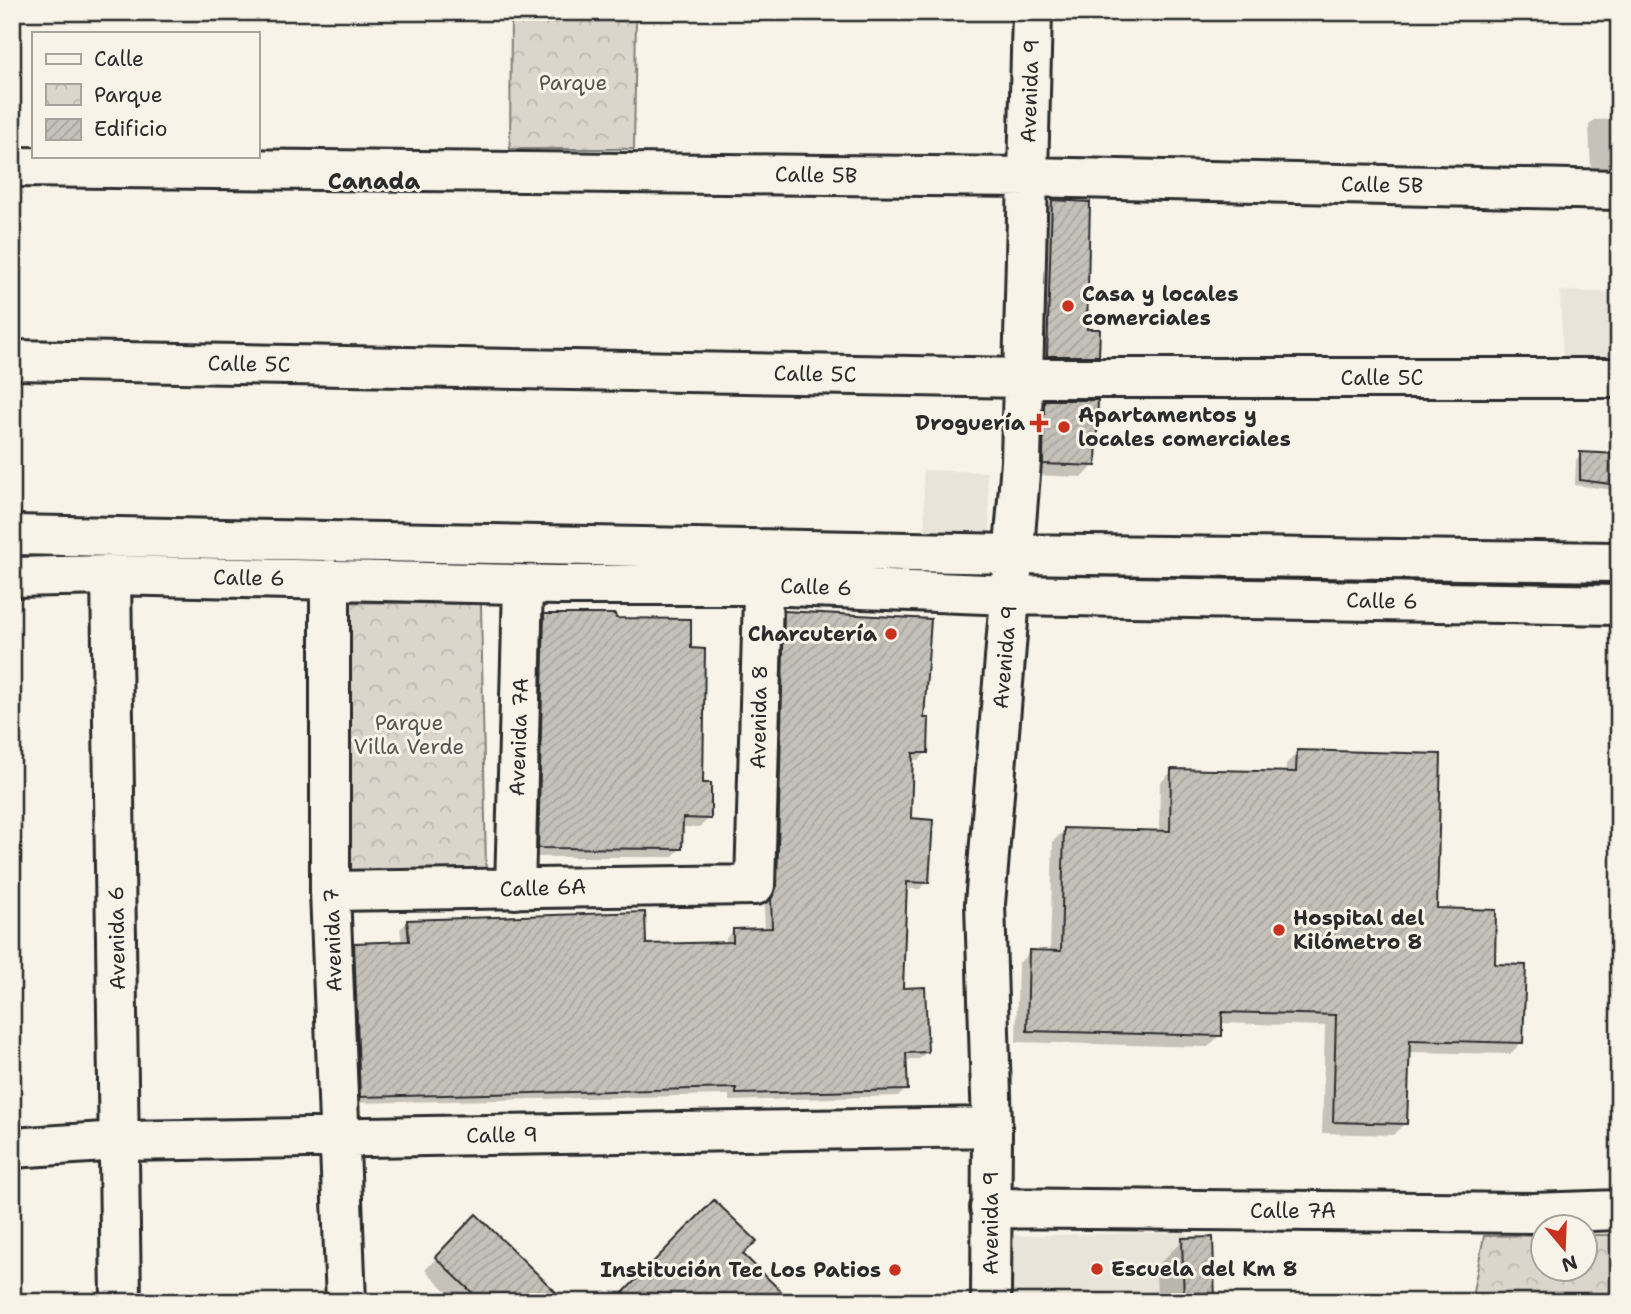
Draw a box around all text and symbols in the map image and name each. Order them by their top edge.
legend [32,32,259,158]
street label: Avenida 9 [1014,38,1046,144]
text: Calle [94,45,144,73]
park label: Parque [539,69,607,97]
text: Parque [94,81,163,109]
text: Edificio [94,115,167,143]
street label: Calle 5B [775,160,857,190]
district label: Canada [328,166,420,196]
street label: Calle 5B [1341,170,1423,200]
place label: Casa y locales comerciales [1082,280,1239,332]
marker: Casa y locales comerciales [1060,298,1076,314]
street label: Calle 5C [207,349,291,379]
street label: Calle 5C [773,359,857,389]
street label: Calle 5C [1341,364,1423,392]
place label: Apartamentos y locales comerciales [1078,401,1291,453]
place label: Droguería [915,409,1026,437]
marker: Droguería [1031,415,1047,431]
marker: Apartamentos y locales comerciales [1056,419,1072,435]
street label: Calle 6 [213,563,285,593]
street label: Calle 6 [780,572,852,602]
street label: Calle 6 [1346,586,1418,616]
street label: Avenida 9 [987,604,1023,710]
place label: Charcutería [748,620,878,648]
marker: Charcutería [883,626,899,642]
street label: Avenida 8 [744,665,774,769]
street label: Avenida 7A [503,677,535,797]
park label: Parque Villa Verde [354,709,464,761]
street label: Calle 6A [499,872,587,904]
street label: Avenida 6 [102,886,132,990]
street label: Avenida 7 [317,887,349,993]
place label: Hospital del Kilómetro 8 [1293,904,1425,956]
marker: Hospital del Kilómetro 8 [1271,922,1287,938]
street label: Calle 9 [466,1120,538,1150]
street label: Avenida 9 [977,1171,1005,1275]
street label: Calle 7A [1250,1197,1336,1225]
north arrow [1530,1212,1600,1282]
text: N [1558,1249,1581,1278]
place label: Escuela del Km 8 [1111,1255,1297,1283]
place label: Institución Tec Los Patios [600,1256,881,1284]
marker: Escuela del Km 8 [1089,1261,1105,1277]
marker: Institución Tec Los Patios [887,1262,903,1278]

